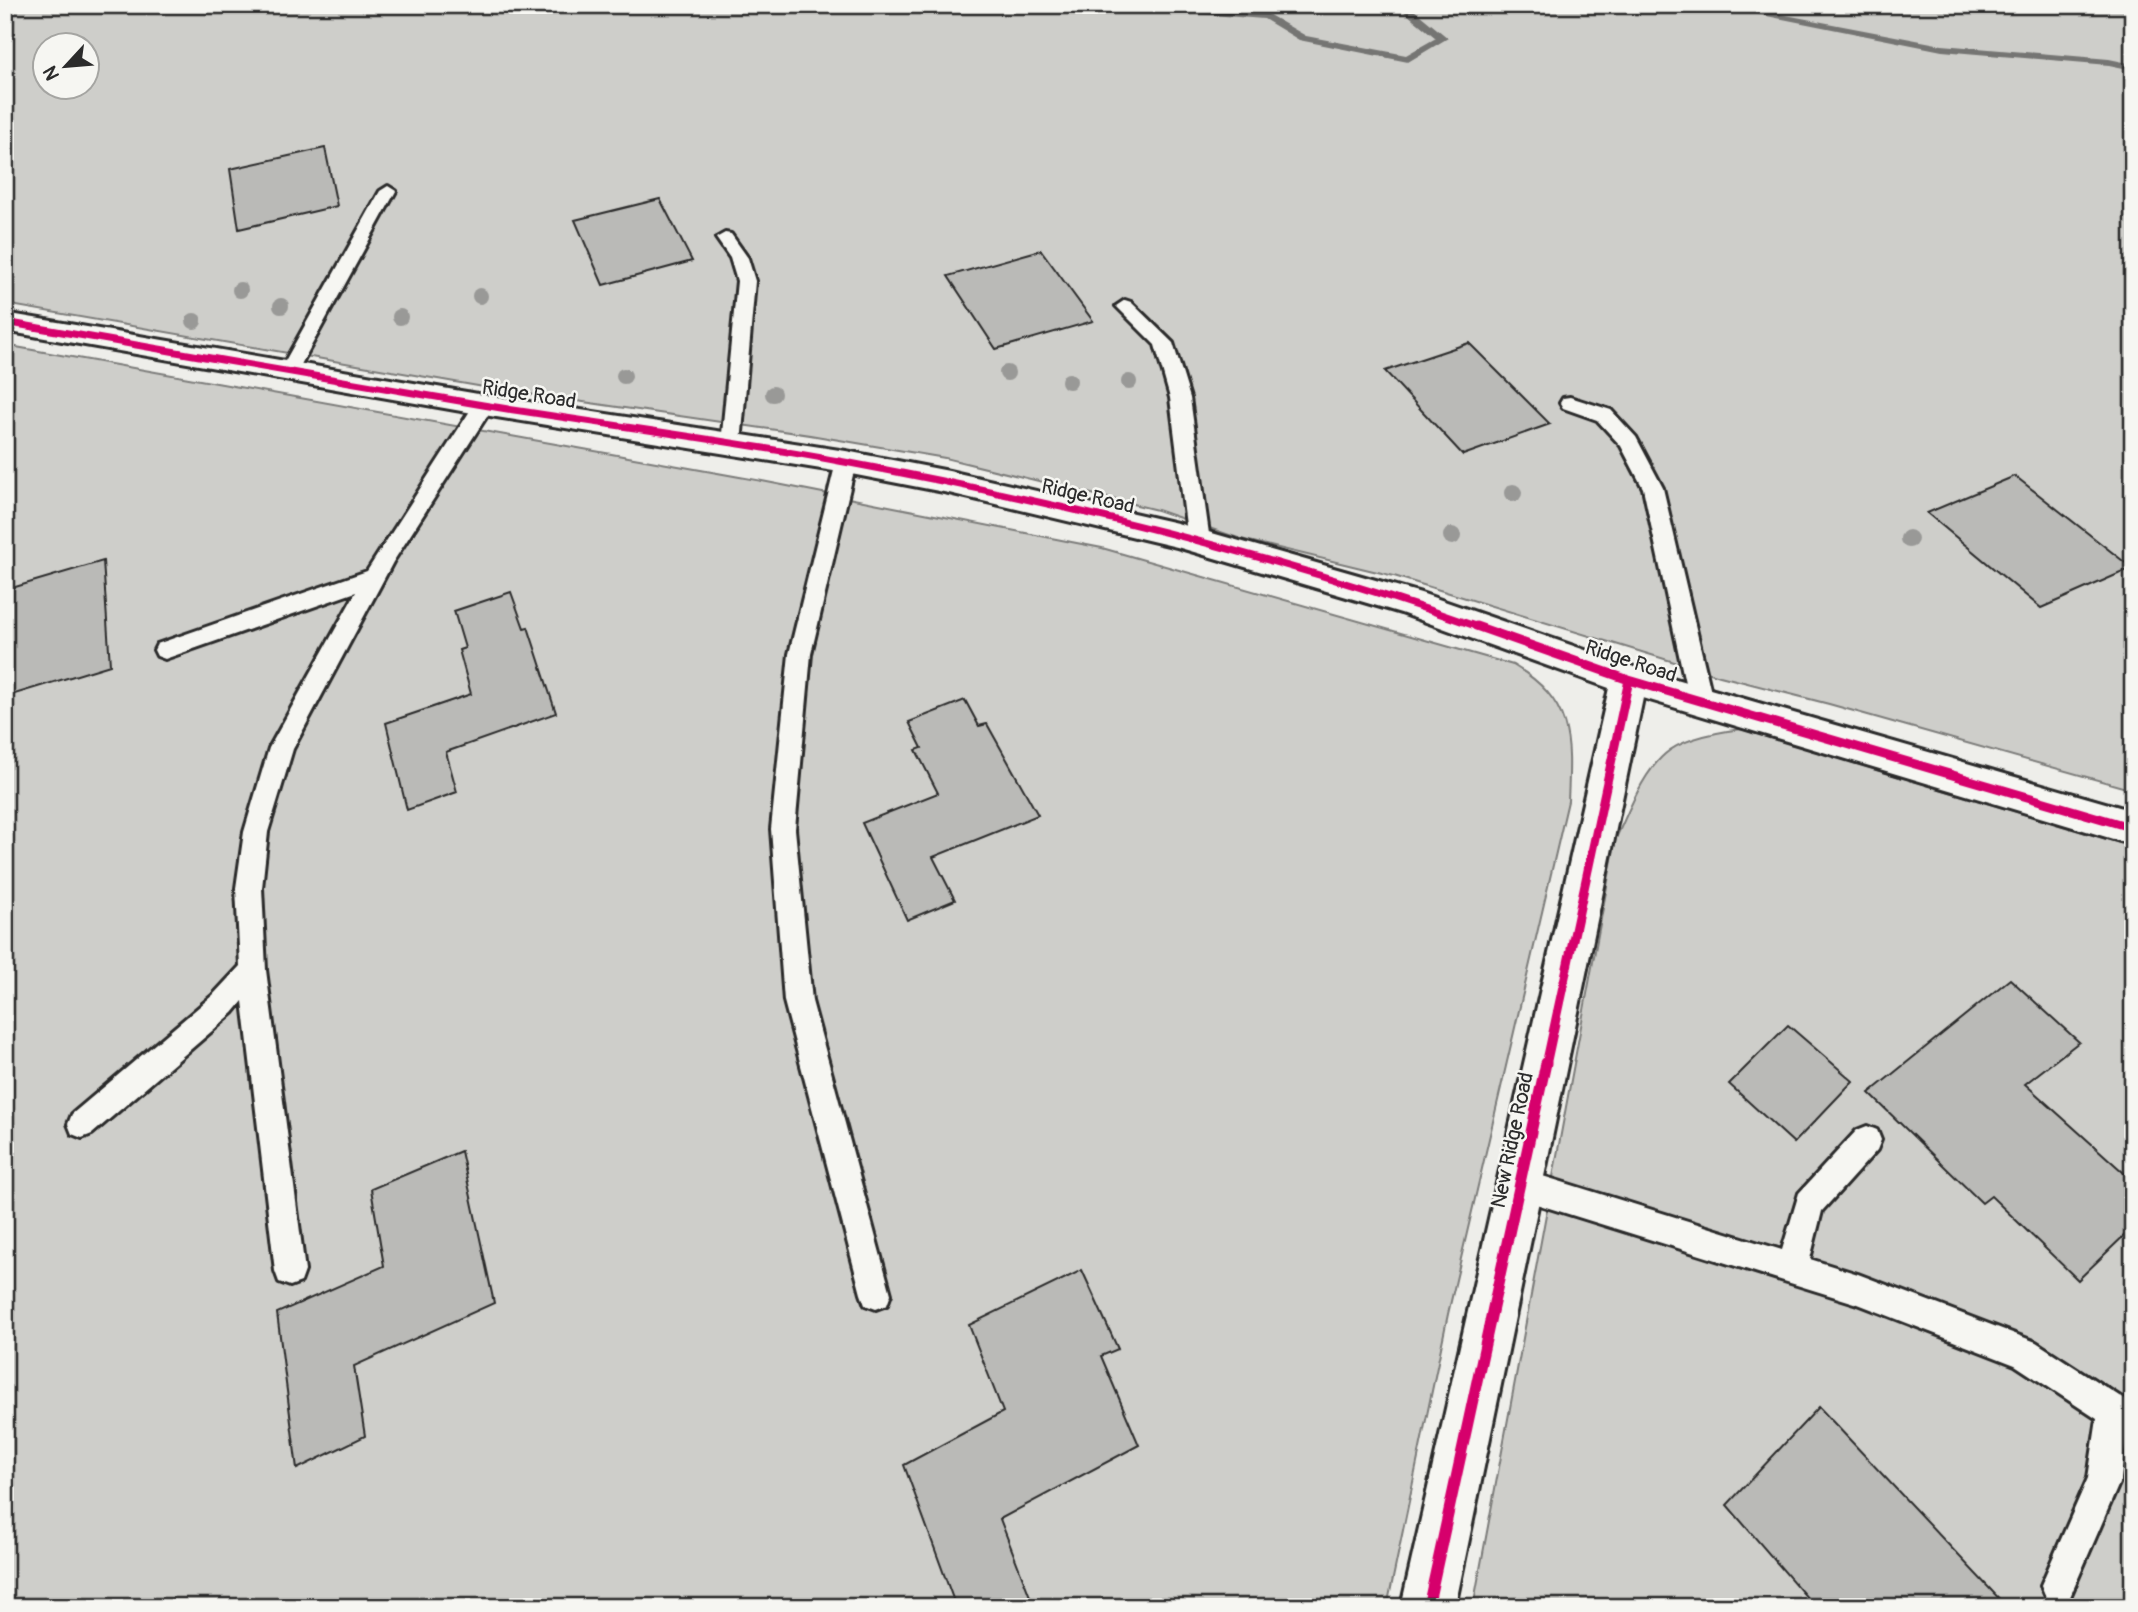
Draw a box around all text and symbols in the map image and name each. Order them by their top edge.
north arrow [32,32,102,102]
text: N [38,62,65,84]
street label: Ridge Road [480,374,578,415]
street label: Ridge Road [1039,473,1137,520]
street label: Ridge Road [1581,634,1680,689]
street label: New Ridge Road [1485,1070,1540,1211]

